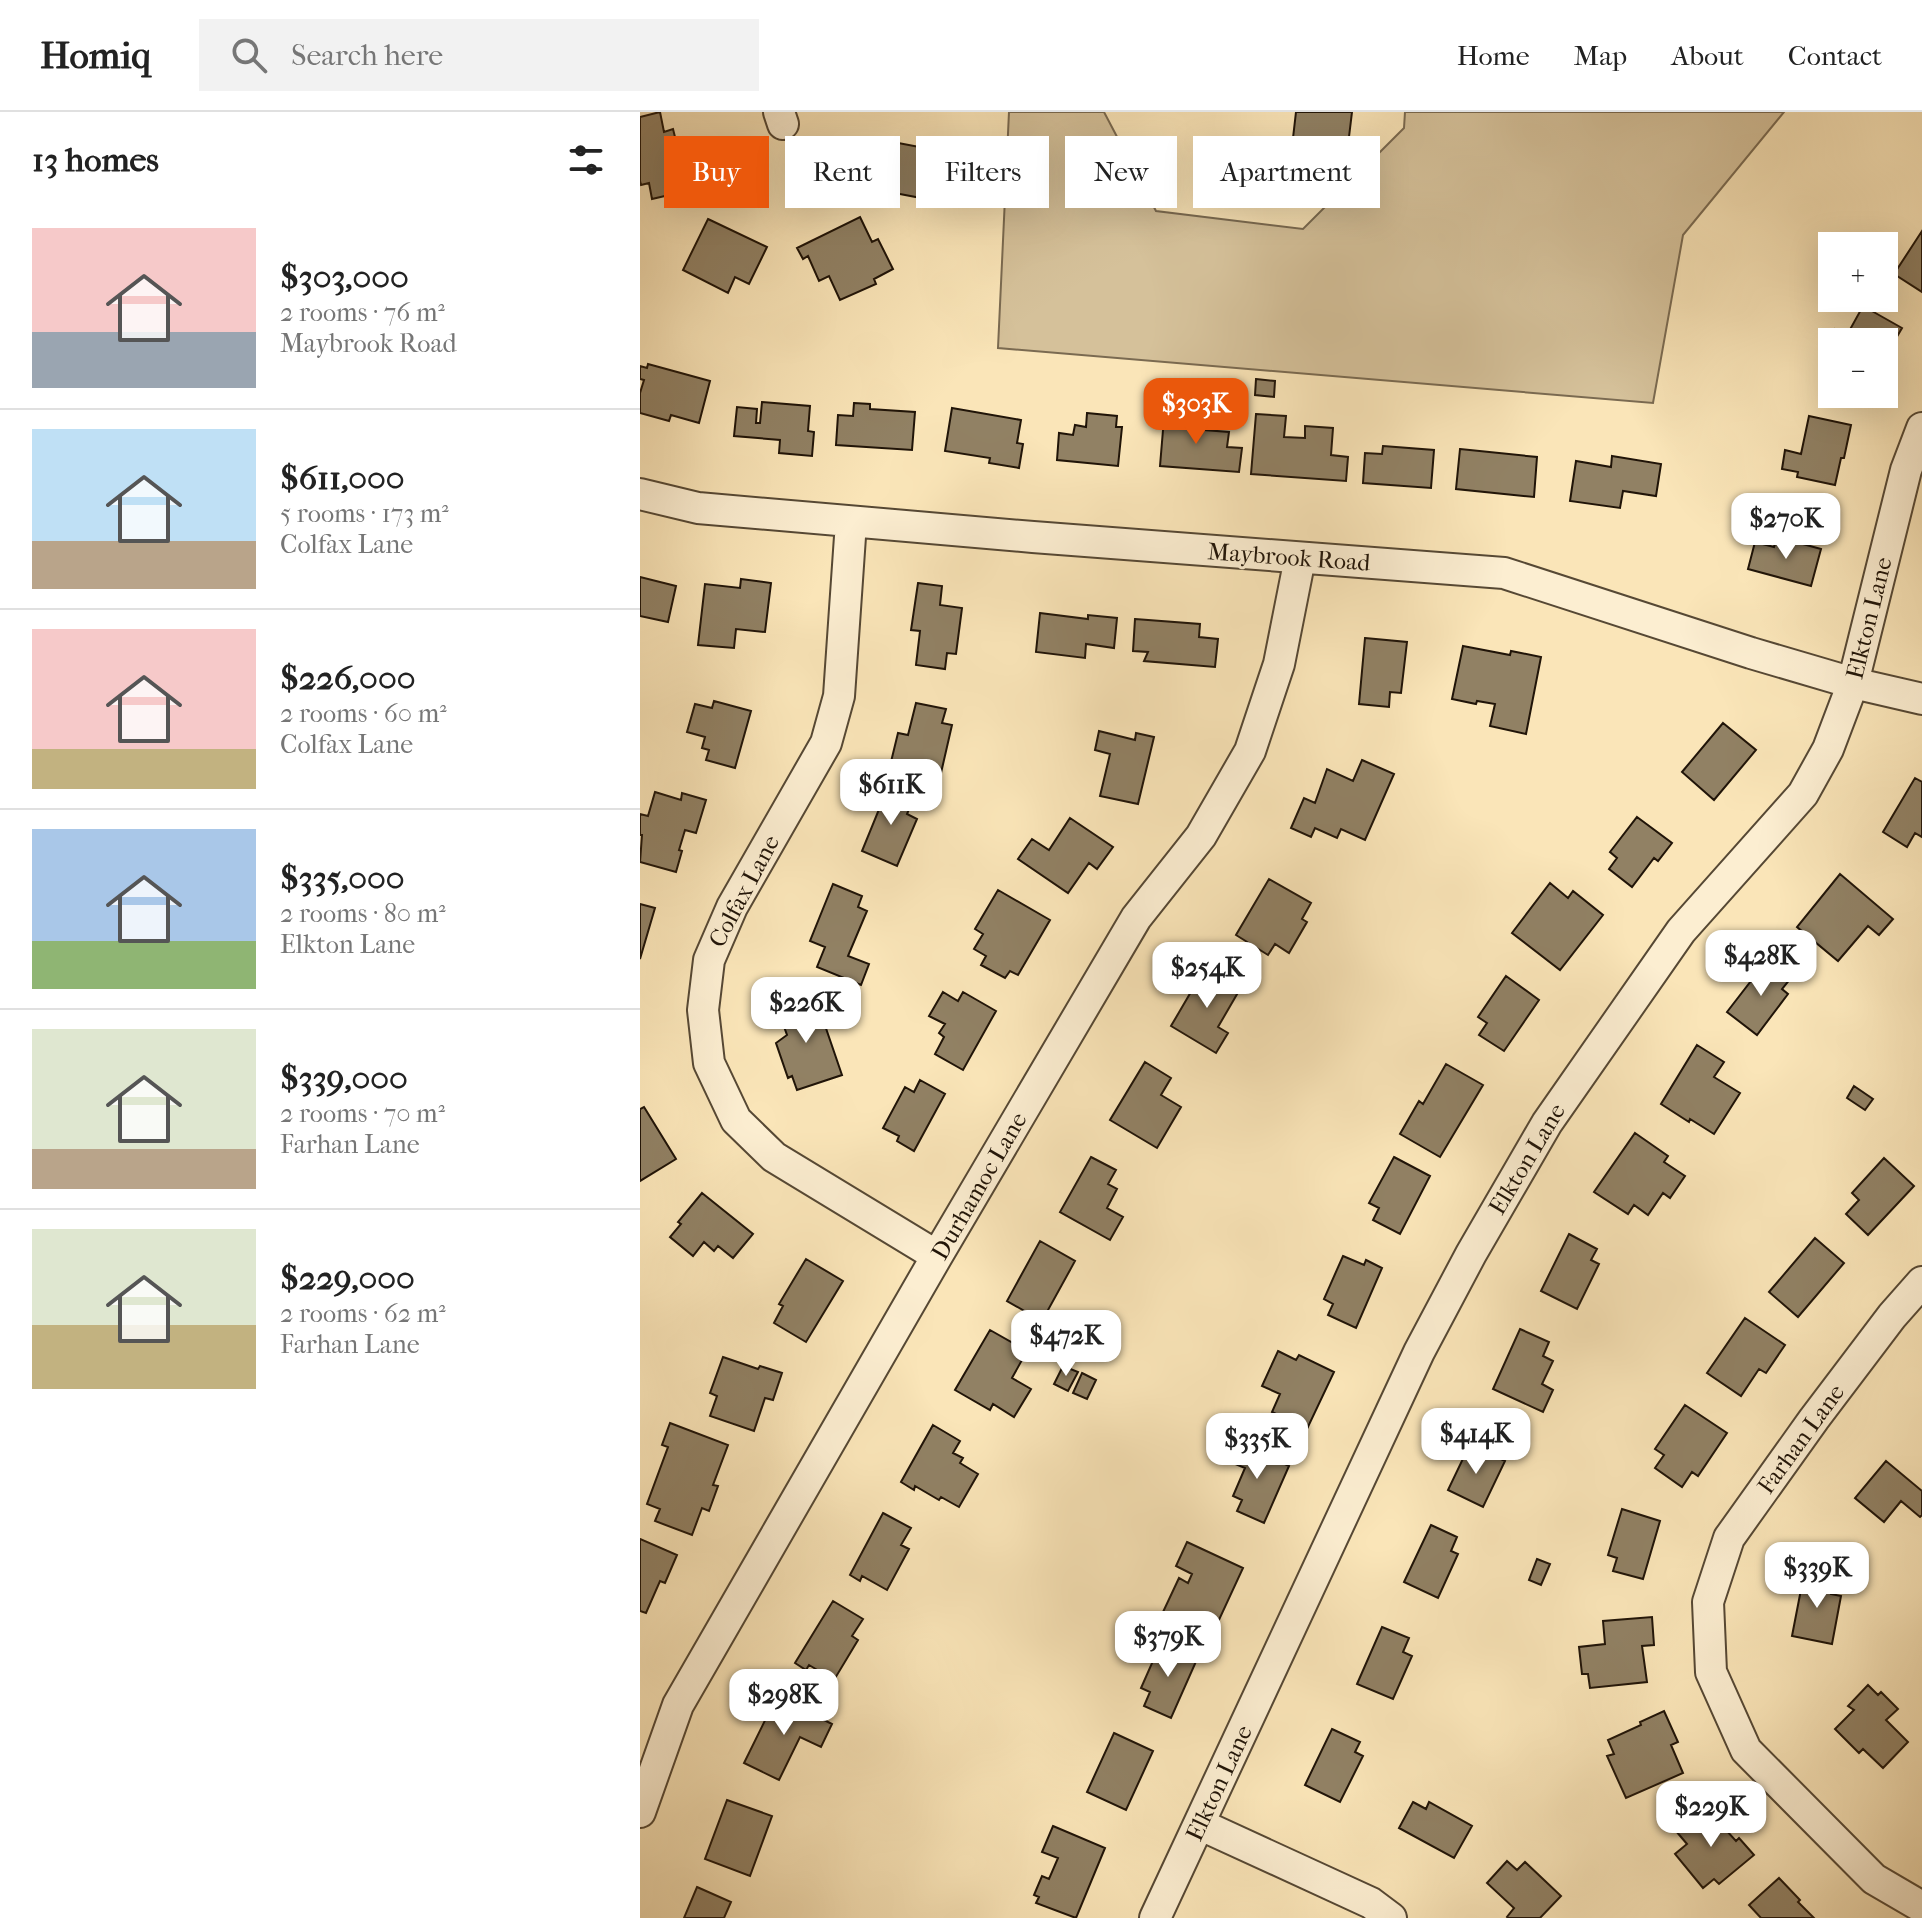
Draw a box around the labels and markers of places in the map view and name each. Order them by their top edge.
pin: $303K [1140,378,1252,446]
pin: $270K [1730,493,1842,561]
pin: $611K [835,759,947,827]
pin: $428K [1705,930,1817,998]
pin: $254K [1151,942,1263,1010]
pin: $226K [750,977,862,1045]
pin: $472K [1010,1310,1122,1378]
pin: $414K [1420,1408,1532,1476]
pin: $335K [1201,1413,1313,1481]
pin: $339K [1761,1542,1873,1610]
pin: $379K [1112,1611,1224,1679]
pin: $298K [728,1669,840,1737]
pin: $229K [1655,1781,1767,1849]

